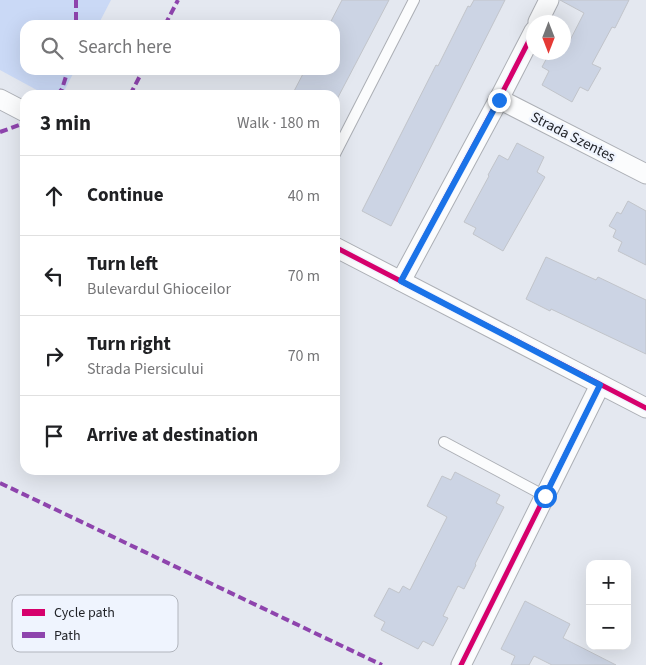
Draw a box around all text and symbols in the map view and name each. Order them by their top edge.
north arrow [526,15,571,60]
search box [20,20,340,75]
icon: search [38,34,66,62]
text: Search here [78,34,172,61]
route end [488,89,511,112]
street label: Strada Szentes [527,107,619,167]
text: 3 min [40,108,91,138]
text: Walk · 180 m [237,112,320,134]
icon: ahead [40,182,68,210]
text: Continue [87,182,164,209]
text: 40 m [288,185,320,207]
text: Turn left [87,251,158,278]
icon: left [40,262,68,290]
text: 70 m [288,265,320,287]
text: Bulevardul Ghioceilor [87,278,231,300]
text: Turn right [87,331,171,358]
icon: right [40,342,68,370]
text: 70 m [288,345,320,367]
text: Strada Piersicului [87,358,204,380]
icon: arrive [40,422,68,450]
text: Arrive at destination [87,422,258,449]
route start [534,485,557,508]
map controls [586,560,631,650]
button: + [586,560,631,605]
legend [12,595,178,652]
text: Cycle path [54,603,115,623]
button: − [586,605,631,650]
text: Path [54,626,81,646]

